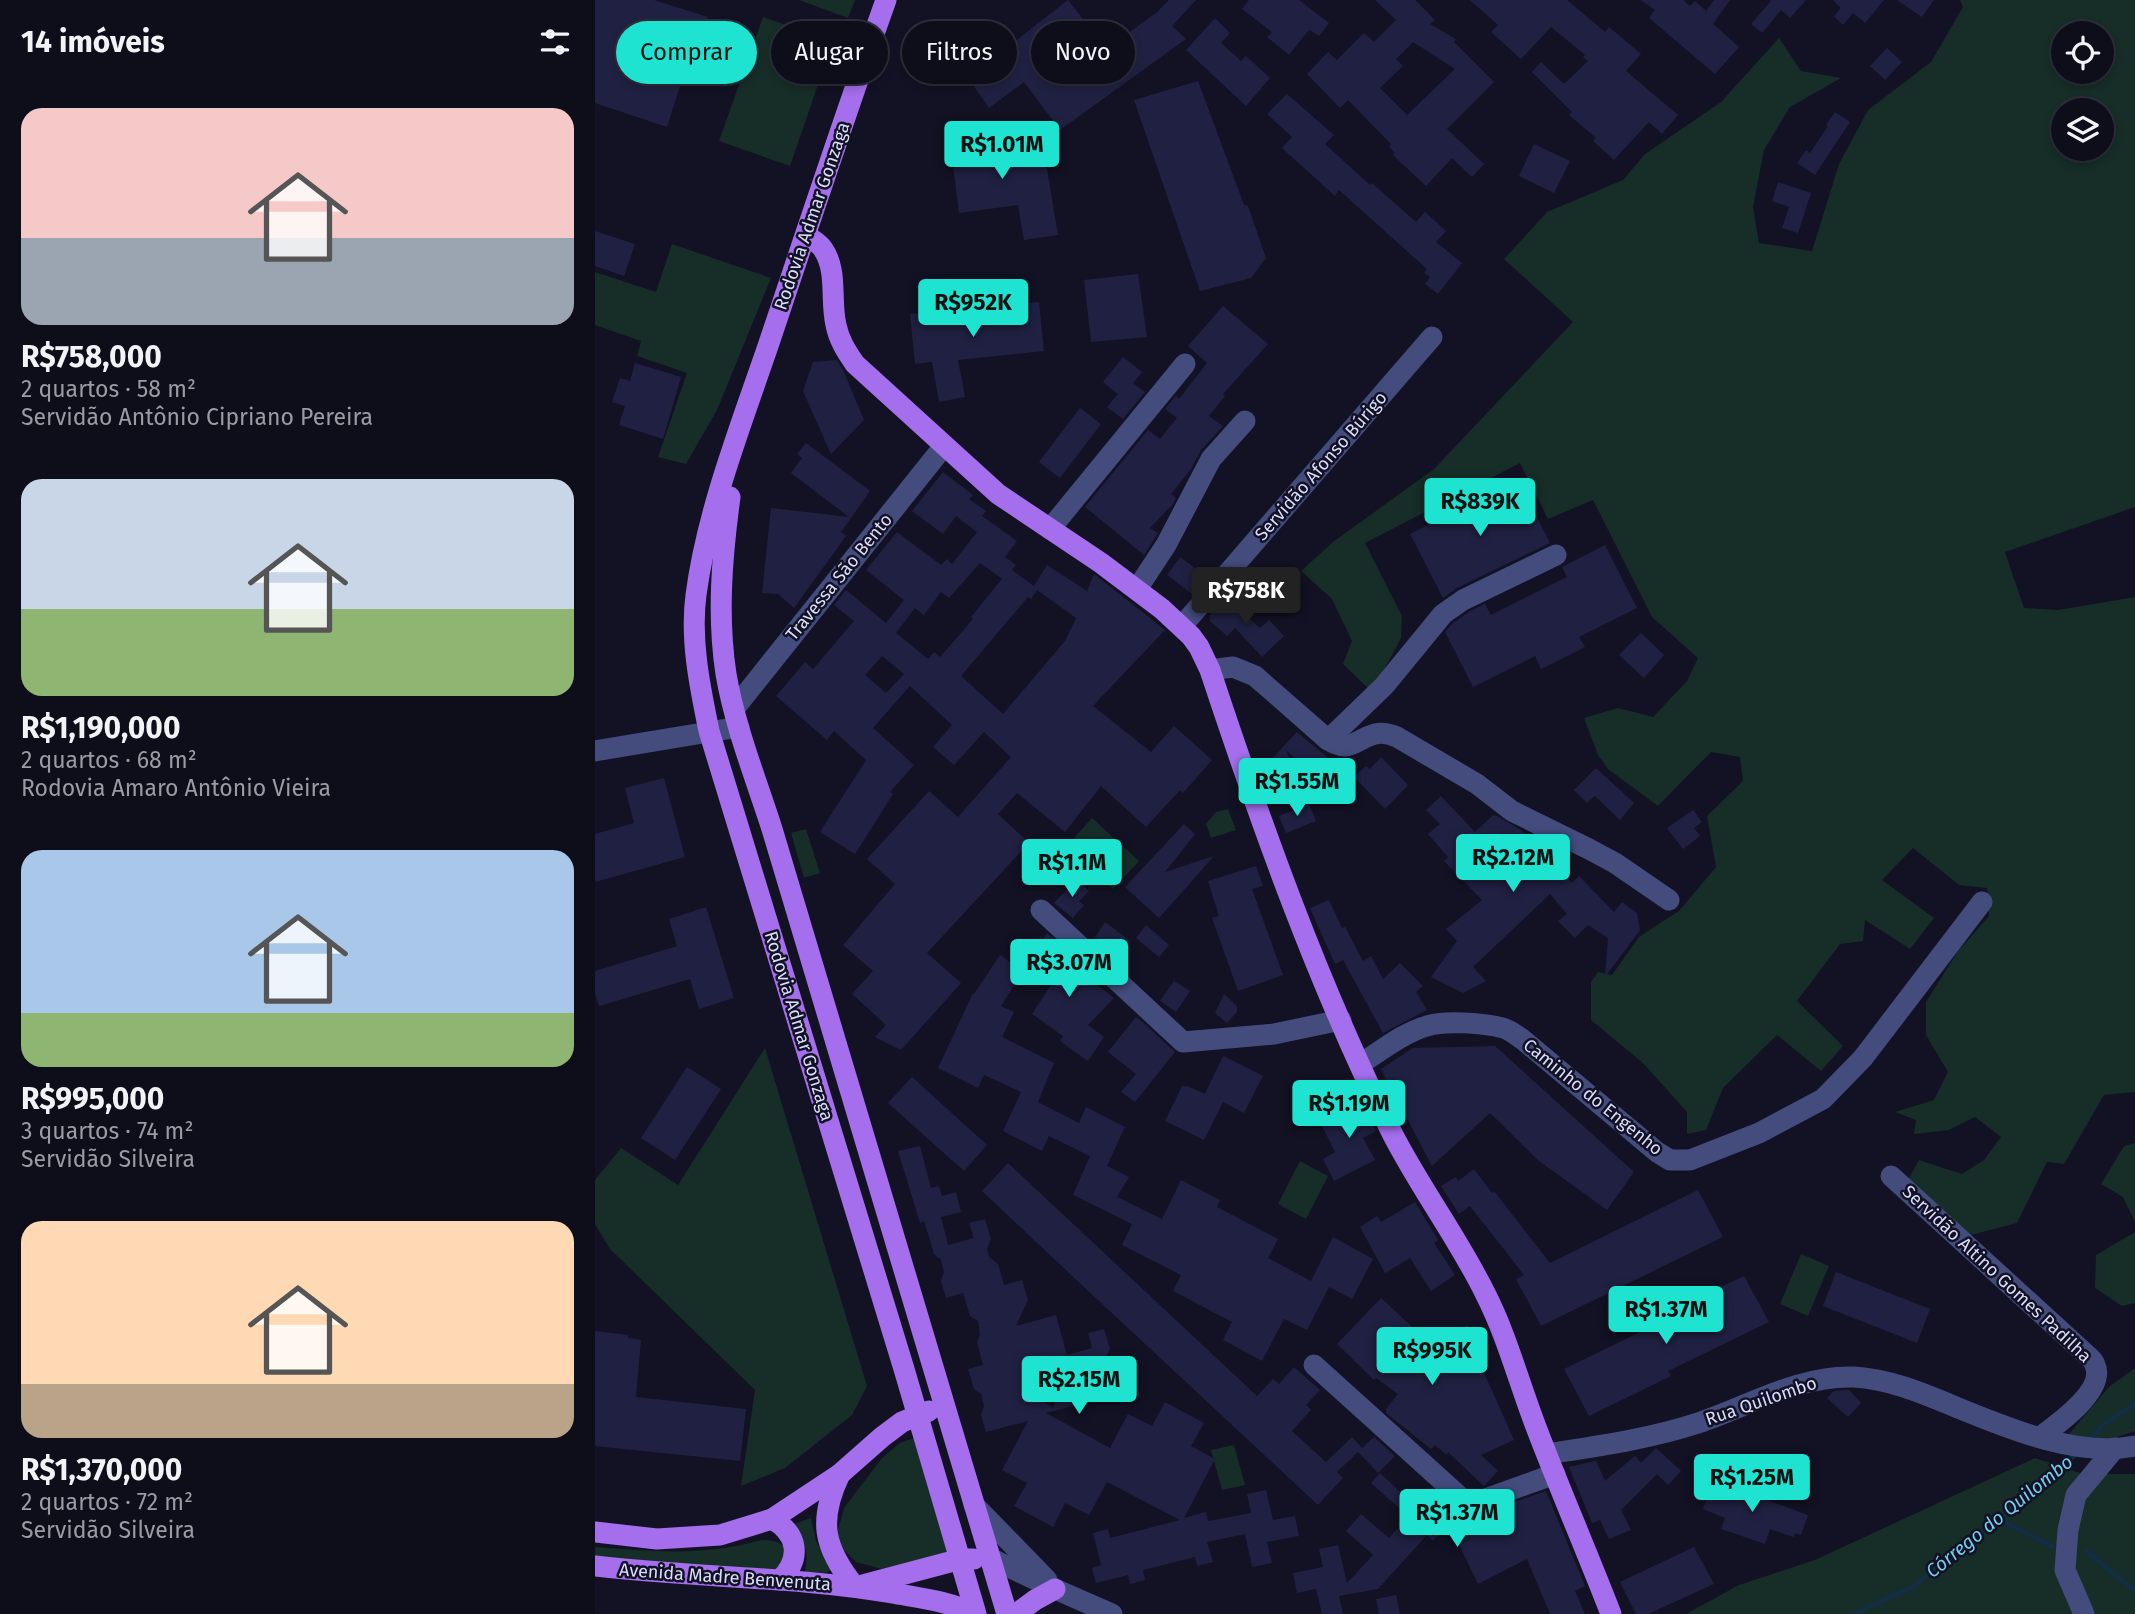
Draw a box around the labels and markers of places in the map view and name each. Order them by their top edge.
pin: R$1.01M [937,122,1067,181]
pin: R$952K [916,280,1030,339]
pin: R$839K [1423,478,1537,538]
pin: R$758K [1189,568,1303,627]
pin: R$1.55M [1232,758,1362,818]
pin: R$2.12M [1448,834,1578,894]
pin: R$1.1M [1015,839,1129,899]
pin: R$3.07M [1004,940,1134,999]
pin: R$1.19M [1284,1080,1414,1140]
pin: R$1.37M [1601,1286,1731,1346]
pin: R$995K [1375,1328,1489,1387]
pin: R$2.15M [1014,1356,1144,1416]
pin: R$1.25M [1687,1454,1817,1514]
pin: R$1.37M [1392,1490,1522,1549]

